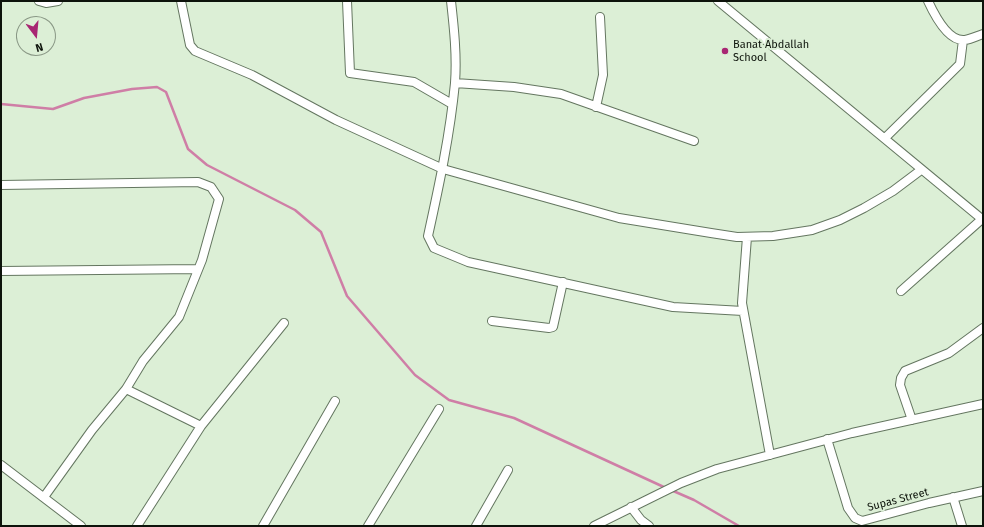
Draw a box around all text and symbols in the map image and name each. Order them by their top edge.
north arrow [16,16,56,56]
place label: Banat Abdallah School [733,38,809,64]
text: N [34,40,44,54]
marker: Banat Abdallah School [720,46,730,56]
street label: Supas Street [866,486,930,514]

